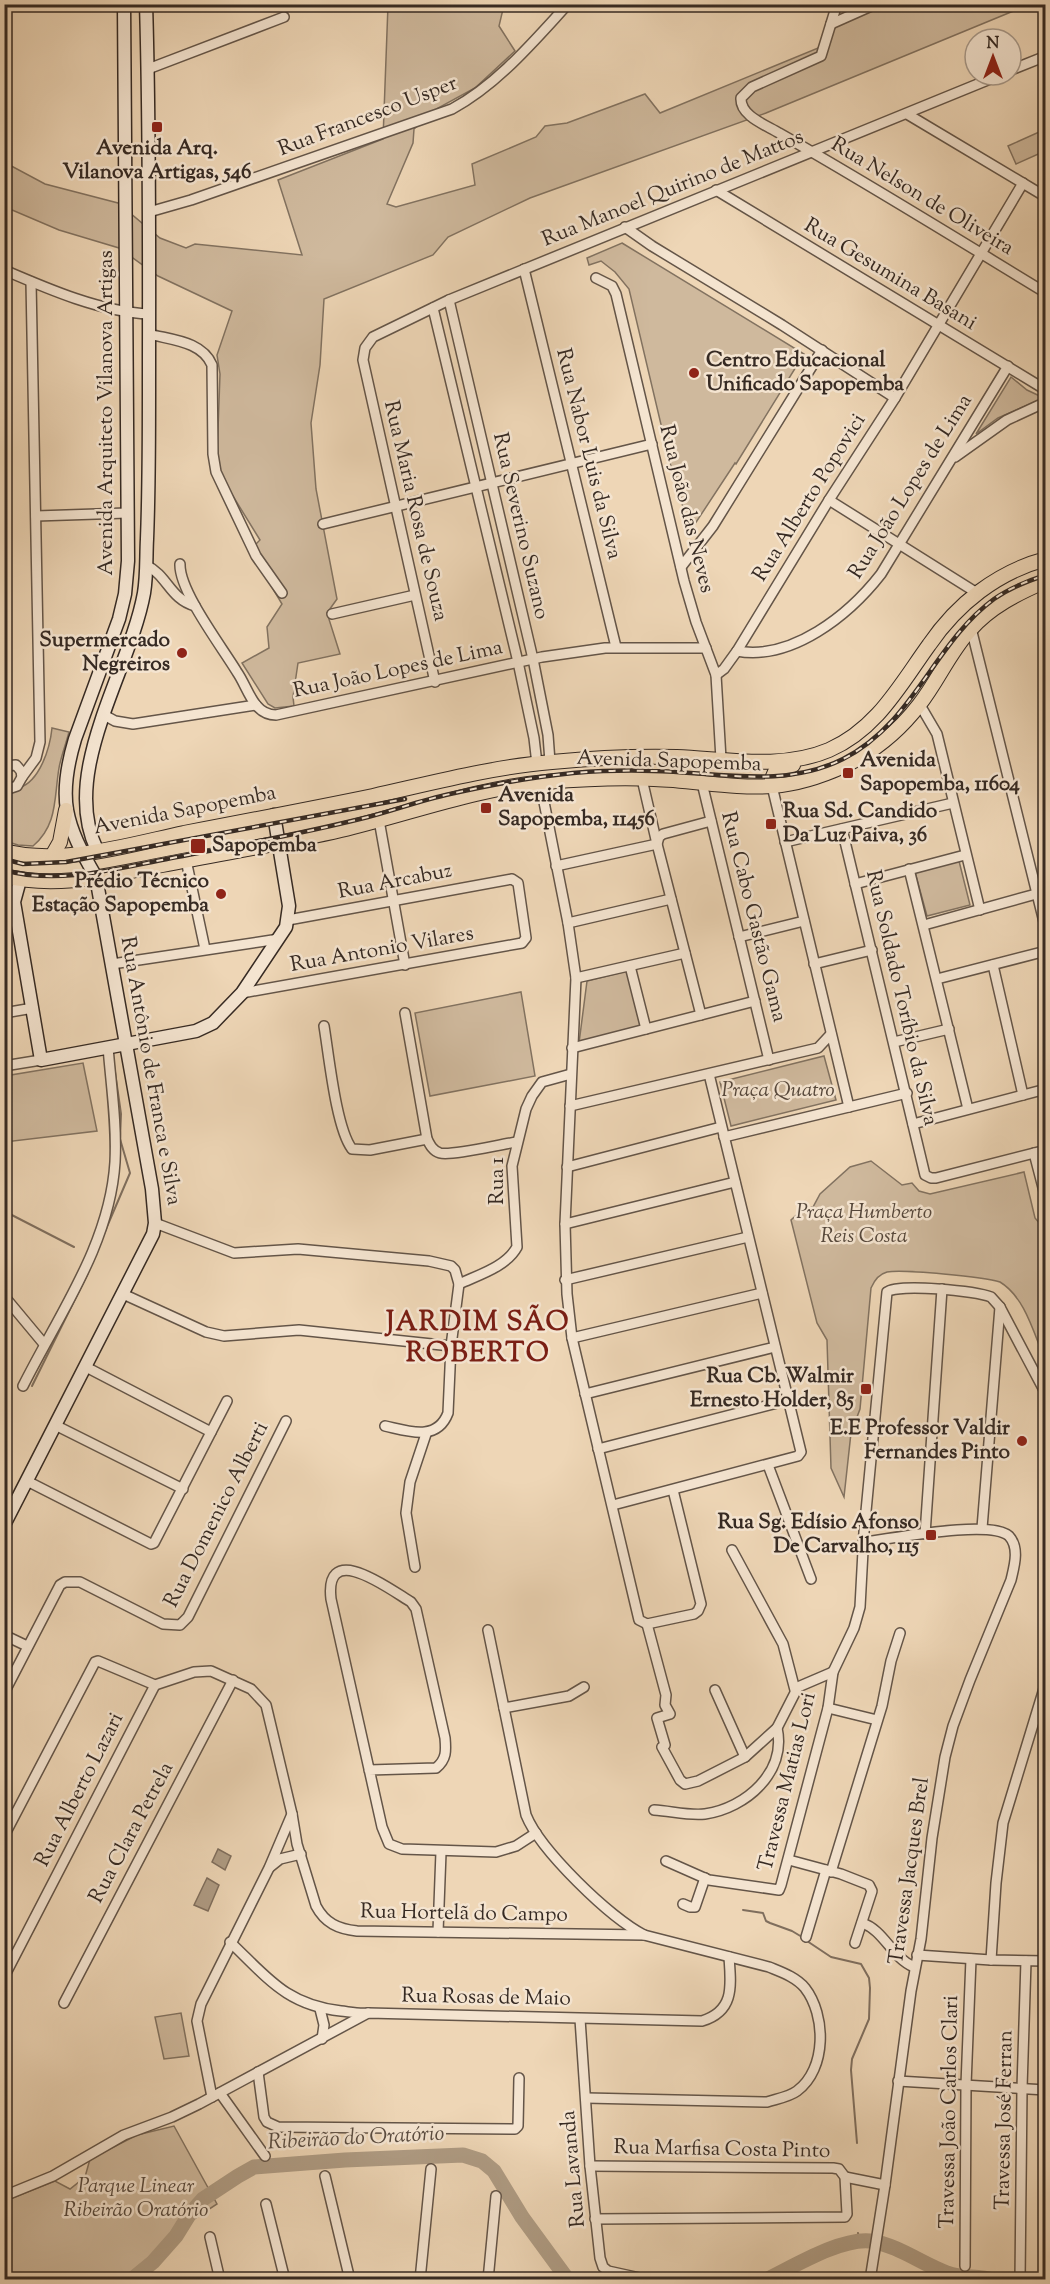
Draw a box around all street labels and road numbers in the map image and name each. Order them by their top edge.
street label: Rua Francesco Usper [274,69,462,165]
street label: Rua Manoel Quirino de Mattos [538,123,808,255]
street label: Rua Nelson de Oliveira [825,130,1019,264]
street label: Rua Gesumina Basani [798,211,982,339]
street label: Avenida Arquiteto Vilanova Artigas [92,250,122,576]
street label: Rua Nabor Luis da Silva [547,345,629,563]
street label: Rua João Lopes de Lima [842,388,980,585]
street label: Rua Maria Rosa de Souza [375,398,455,624]
street label: Rua Alberto Popovici [746,408,874,588]
street label: Rua João das Neves [651,422,721,596]
street label: Rua Severino Suzano [484,430,556,622]
street label: Rua João Lopes de Lima [291,633,506,707]
street label: Avenida Sapopemba [576,744,762,780]
street label: Avenida Sapopemba [91,779,279,843]
street label: Rua Cabo Gastão Gama [712,809,794,1026]
street label: Rua Arcabuz [335,856,455,908]
street label: Rua Soldado Toríbio da Silva [857,867,945,1129]
street label: Rua Antonio Vilares [288,919,476,981]
street label: Rua Antônio de Franca e Silva [112,934,188,1208]
street label: Rua 1 [483,1157,513,1205]
street label: Rua Domenico Alberti [157,1417,277,1613]
street label: Travessa Matias Lori [751,1689,825,1875]
street label: Rua Alberto Lazari [28,1708,132,1872]
street label: Rua Clara Petrela [82,1757,182,1909]
street label: Travessa Jacques Brel [882,1775,938,1967]
street label: Rua Hortelã do Campo [360,1897,568,1931]
street label: Rua Rosas de Maio [401,1982,571,2014]
street label: Travessa João Carlos Clari [933,1995,967,2229]
street label: Travessa José Ferran [988,2030,1022,2210]
street label: Rua Lavanda [554,2109,594,2229]
street label: Rua Marfisa Costa Pinto [613,2133,831,2167]

